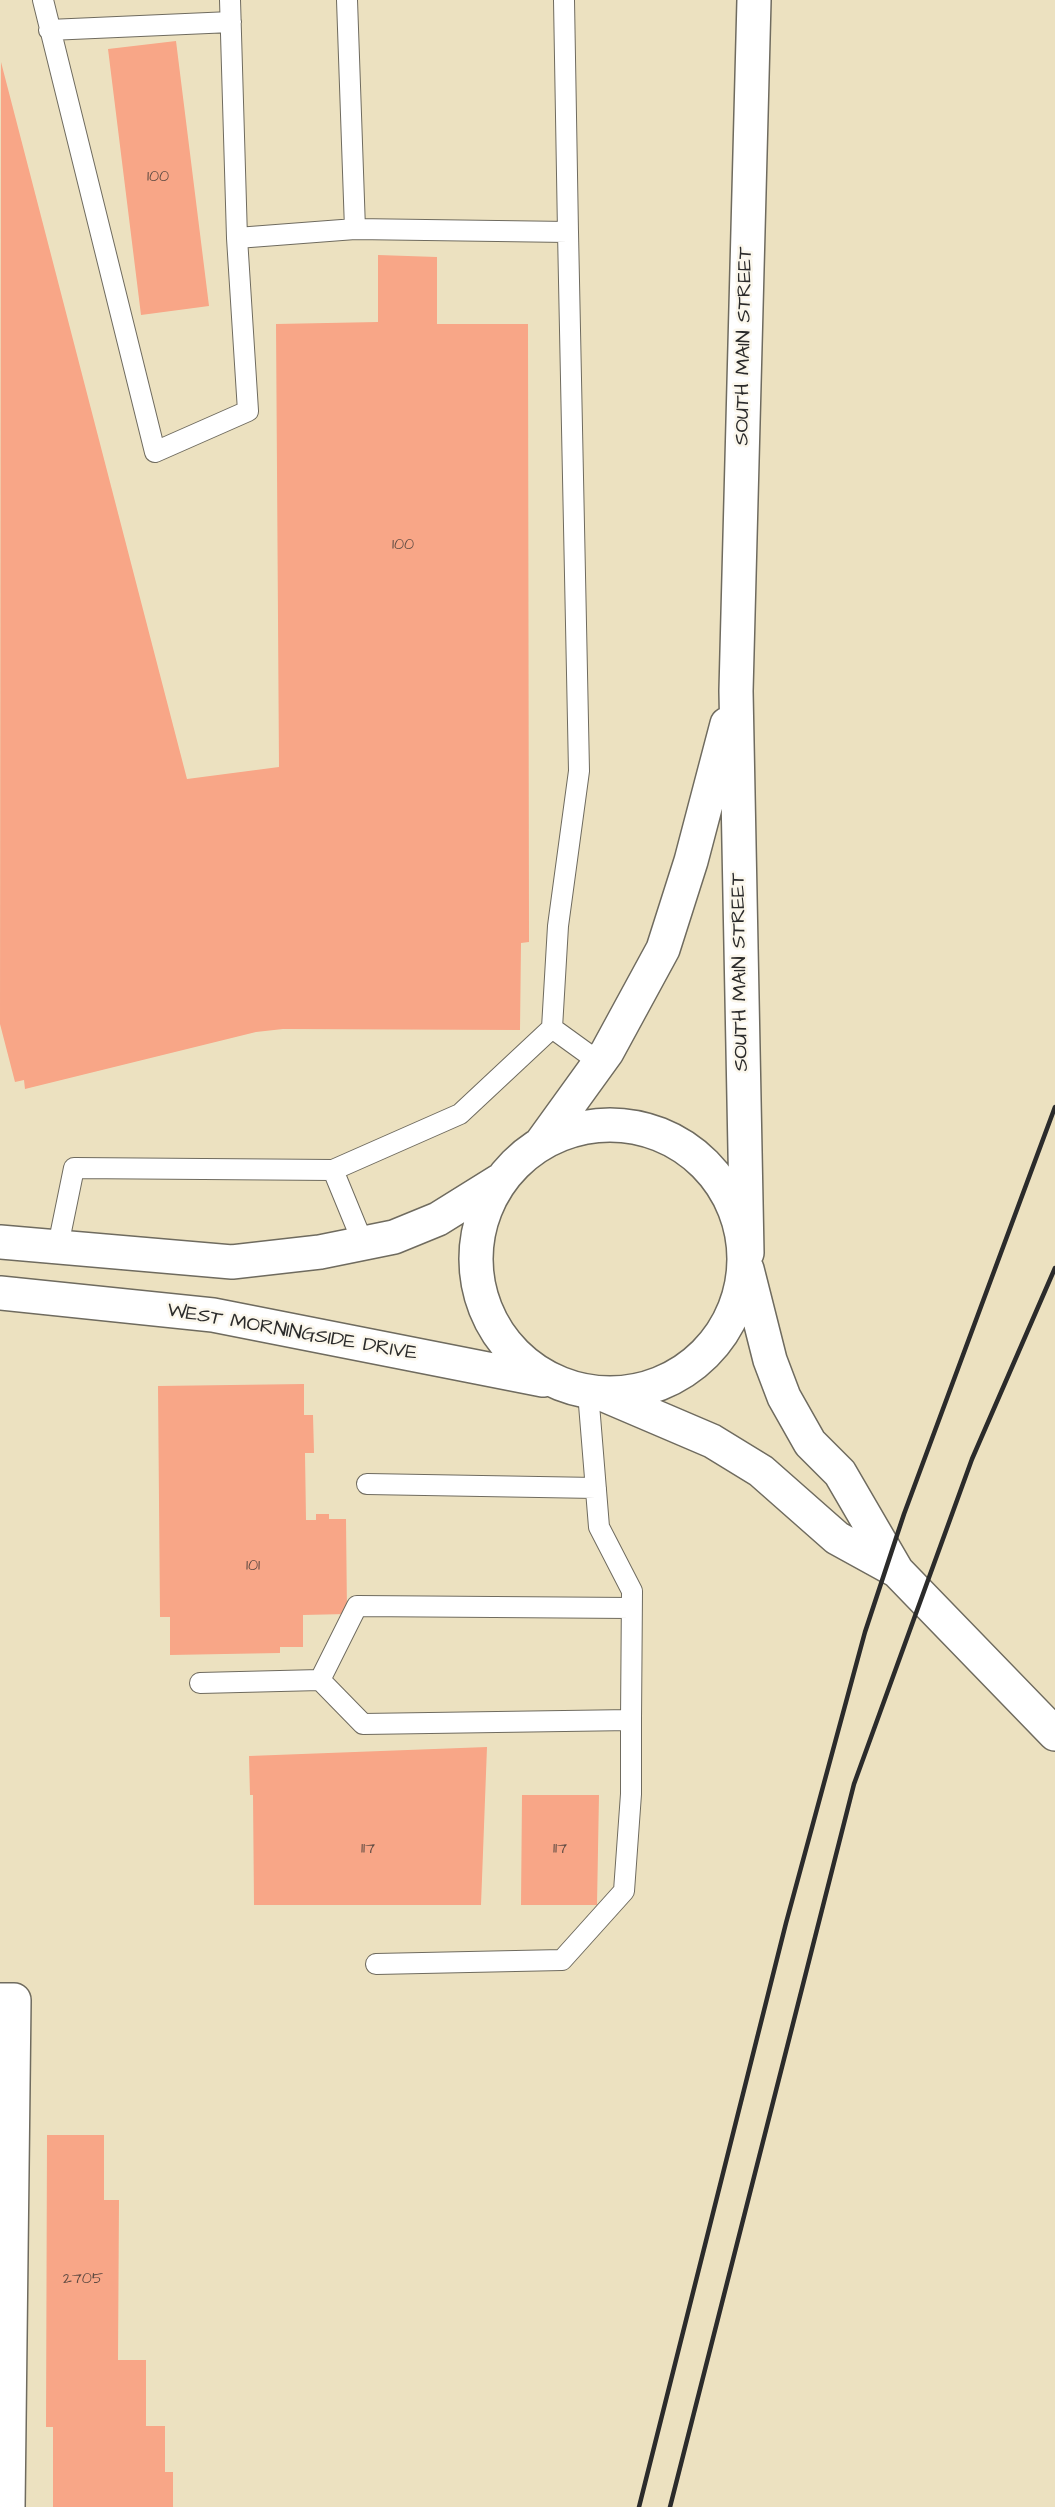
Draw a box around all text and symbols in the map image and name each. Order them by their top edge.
house number: 100 [147,168,169,188]
street label: SOUTH MAIN STREET [731,246,759,446]
house number: 100 [392,536,414,556]
street label: SOUTH MAIN STREET [727,872,755,1072]
street label: WEST MORNINGSIDE DRIVE [165,1299,419,1367]
house number: 101 [246,1557,260,1577]
house number: 117 [361,1840,375,1860]
house number: 117 [553,1840,567,1860]
house number: 2705 [63,2270,103,2290]

